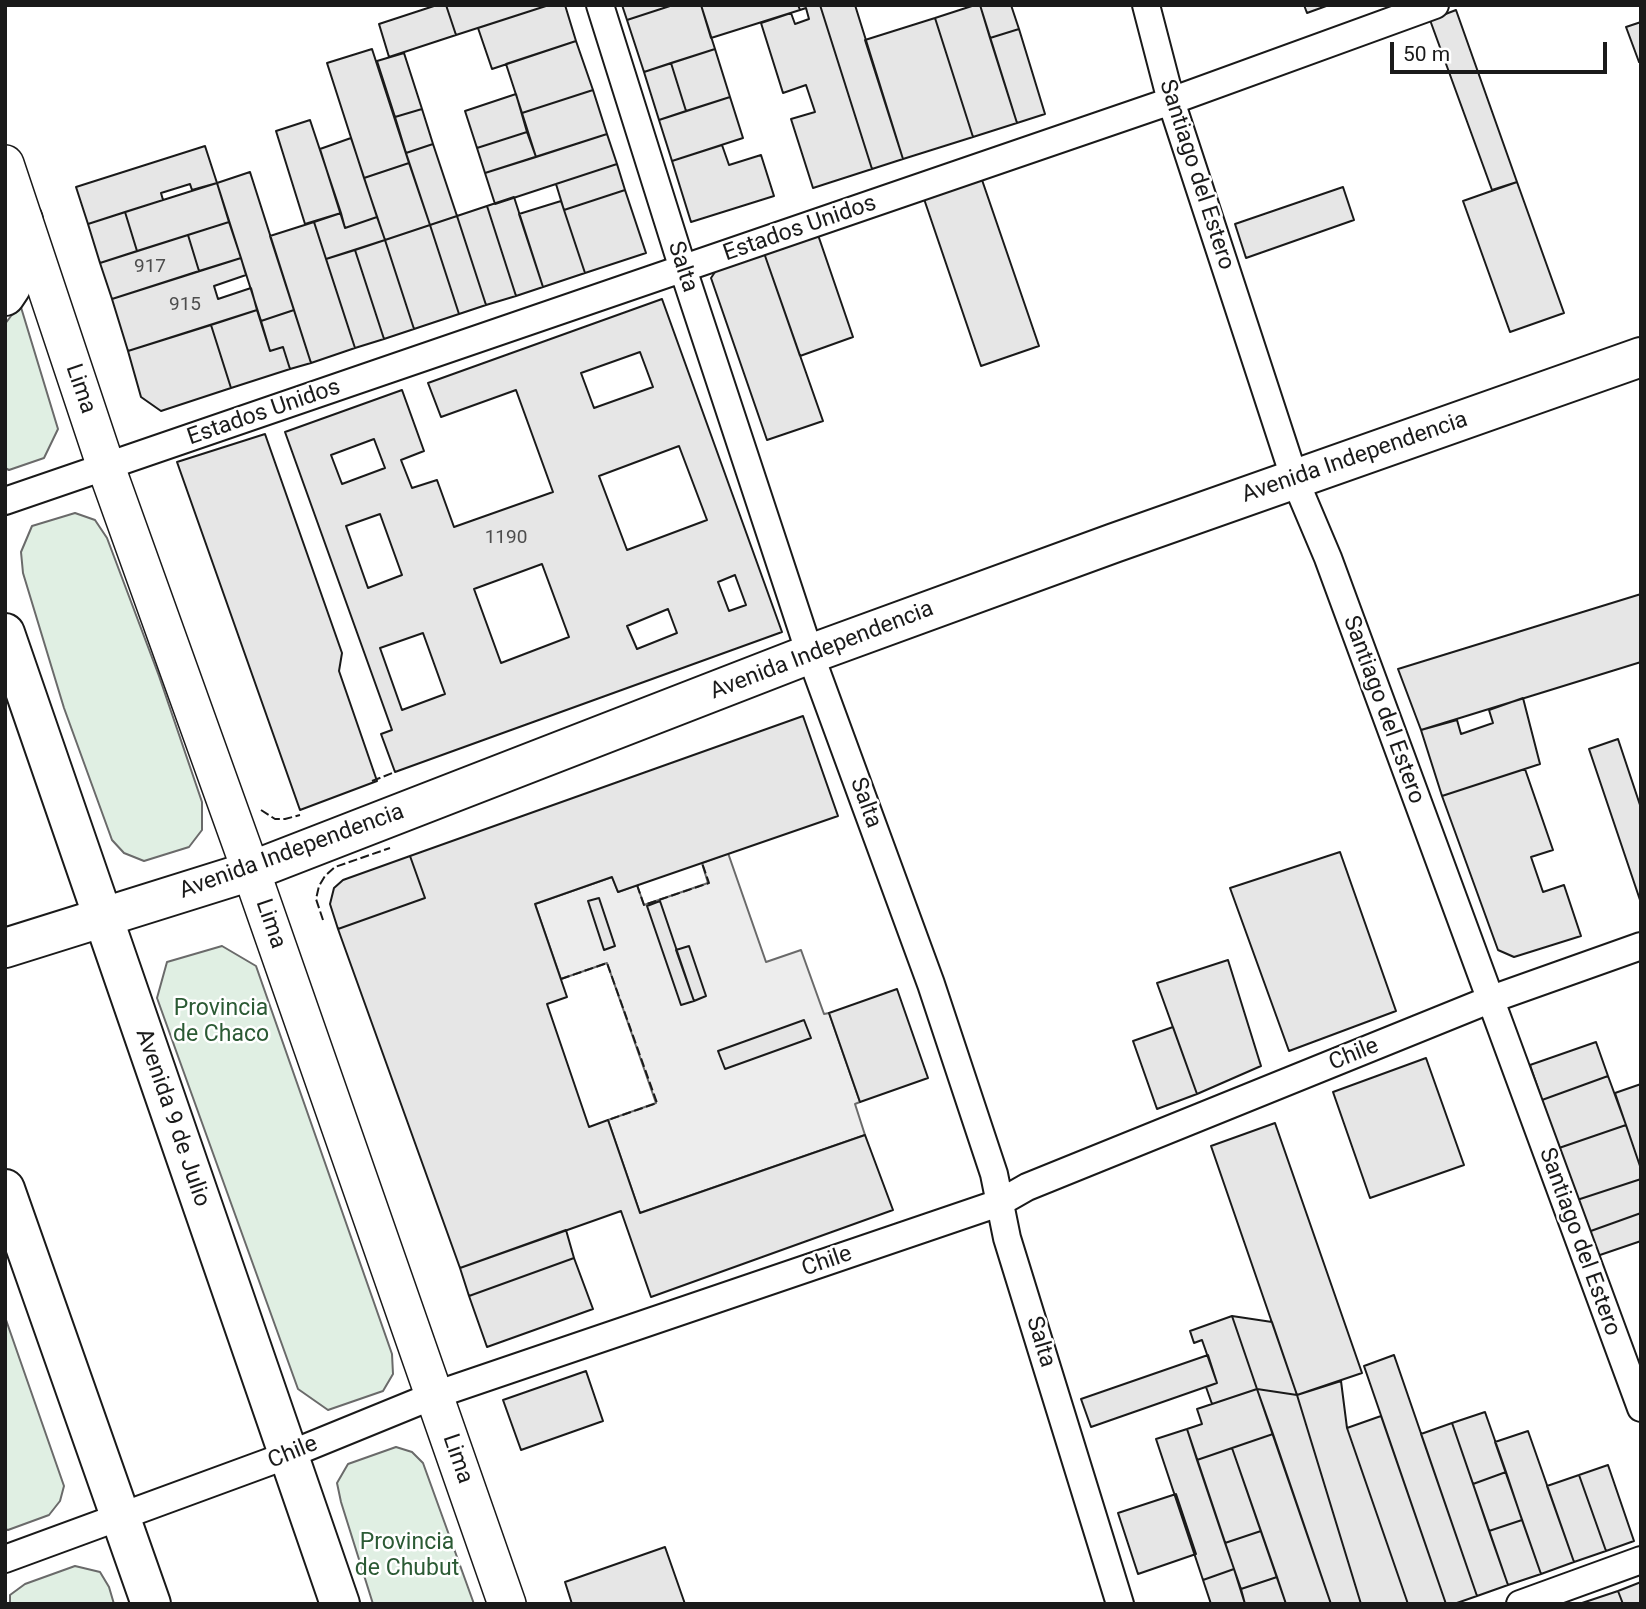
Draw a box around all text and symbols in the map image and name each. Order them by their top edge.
scale bar [1394,28,1611,72]
text: 50 m [1403,42,1450,66]
street label: Santiago del Estero [1152,77,1240,273]
street label: Estados Unidos [720,190,880,268]
street label: Salta [661,238,703,296]
house number: 917 [134,256,166,278]
house number: 915 [169,294,201,316]
street label: Lima [59,361,101,417]
street label: Estados Unidos [184,374,344,452]
street label: Avenida Independencia [1238,406,1472,510]
house number: 1190 [485,527,527,549]
street label: Avenida Independencia [706,596,938,706]
street label: Santiago del Estero [1336,612,1430,808]
street label: Salta [843,774,887,832]
street label: Avenida Independencia [176,798,408,906]
street label: Lima [249,896,291,952]
park label: Provincia de Chaco [173,995,269,1049]
street label: Avenida 9 de Julio [129,1025,215,1211]
street label: Chile [1325,1033,1383,1077]
street label: Santiago del Estero [1532,1144,1626,1340]
street label: Chile [798,1241,856,1283]
street label: Salta [1019,1313,1061,1371]
street label: Chile [264,1431,322,1475]
street label: Lima [436,1431,478,1487]
park label: Provincia de Chubut [355,1529,459,1583]

